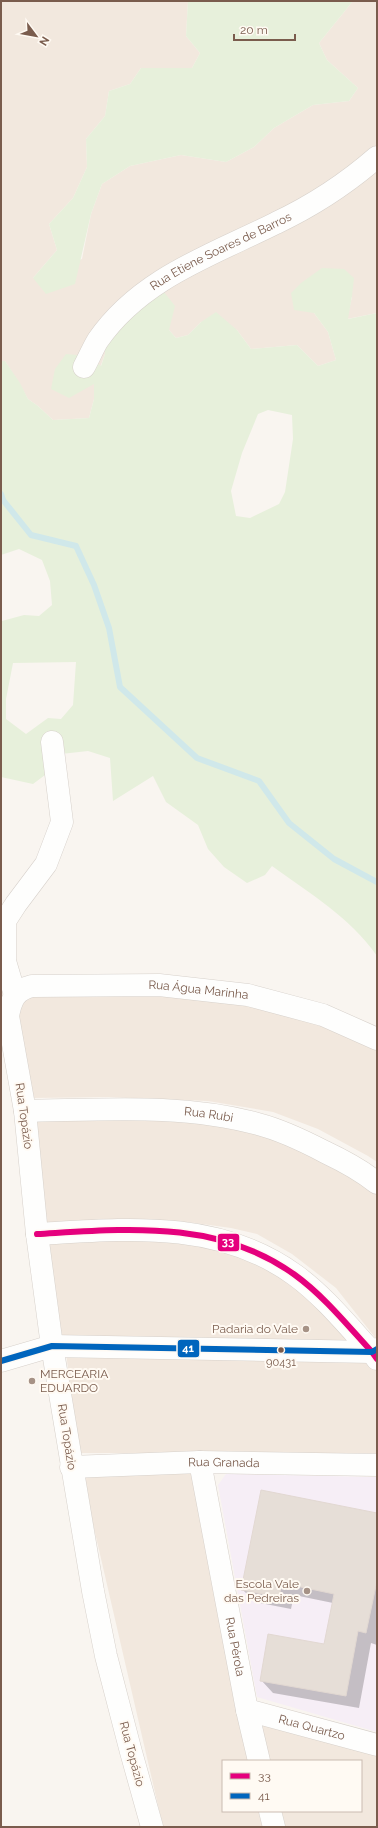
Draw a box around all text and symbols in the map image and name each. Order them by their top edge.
north arrow [16,16,56,56]
scale bar [234,16,295,42]
text: 20 m [240,23,268,37]
text: N [36,34,52,48]
street label: Rua Etiene Soares de Barros [147,209,294,293]
street label: Rua Água Marinha [148,978,249,1002]
street label: Rua Topázio [12,1082,36,1150]
street label: Rua Rubi [184,1104,234,1125]
line badge: 33 [217,1233,240,1252]
text: 33 [222,1236,234,1249]
place label: Padaria do Vale [212,1322,298,1336]
marker: Padaria do Vale [301,1324,311,1334]
line badge: 41 [177,1339,200,1358]
text: 41 [182,1342,194,1355]
marker: 90431 [276,1345,286,1355]
place label: 90431 [266,1356,296,1369]
place label: MERCEARIA EDUARDO [40,1367,108,1395]
marker: MERCEARIA EDUARDO [27,1376,37,1386]
street label: Rua Topázio [55,1403,79,1471]
street label: Rua Granada [188,1455,260,1470]
place label: Escola Vale das Pedreiras [224,1577,299,1605]
marker: Escola Vale das Pedreiras [302,1586,312,1596]
street label: Rua Pérola [223,1616,247,1677]
street label: Rua Quartzo [277,1712,347,1743]
street label: Rua Topázio [117,1720,147,1788]
legend [222,1760,362,1812]
text: 33 [258,1769,271,1783]
text: 41 [258,1789,270,1803]

